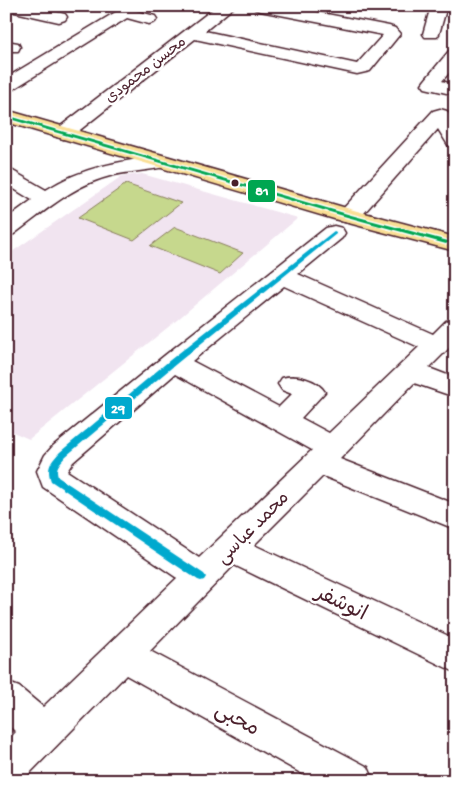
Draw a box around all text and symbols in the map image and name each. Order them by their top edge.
street label: محسن محمودی [102,33,190,108]
unlabelled marker [230,178,240,188]
line badge: 81 [247,179,276,203]
text: 81 [255,184,269,201]
line badge: 29 [104,396,133,420]
text: 29 [111,402,125,419]
street label: محمد عباسی [213,488,294,569]
street label: انوشفر [309,581,370,628]
street label: محبی [210,699,263,743]

